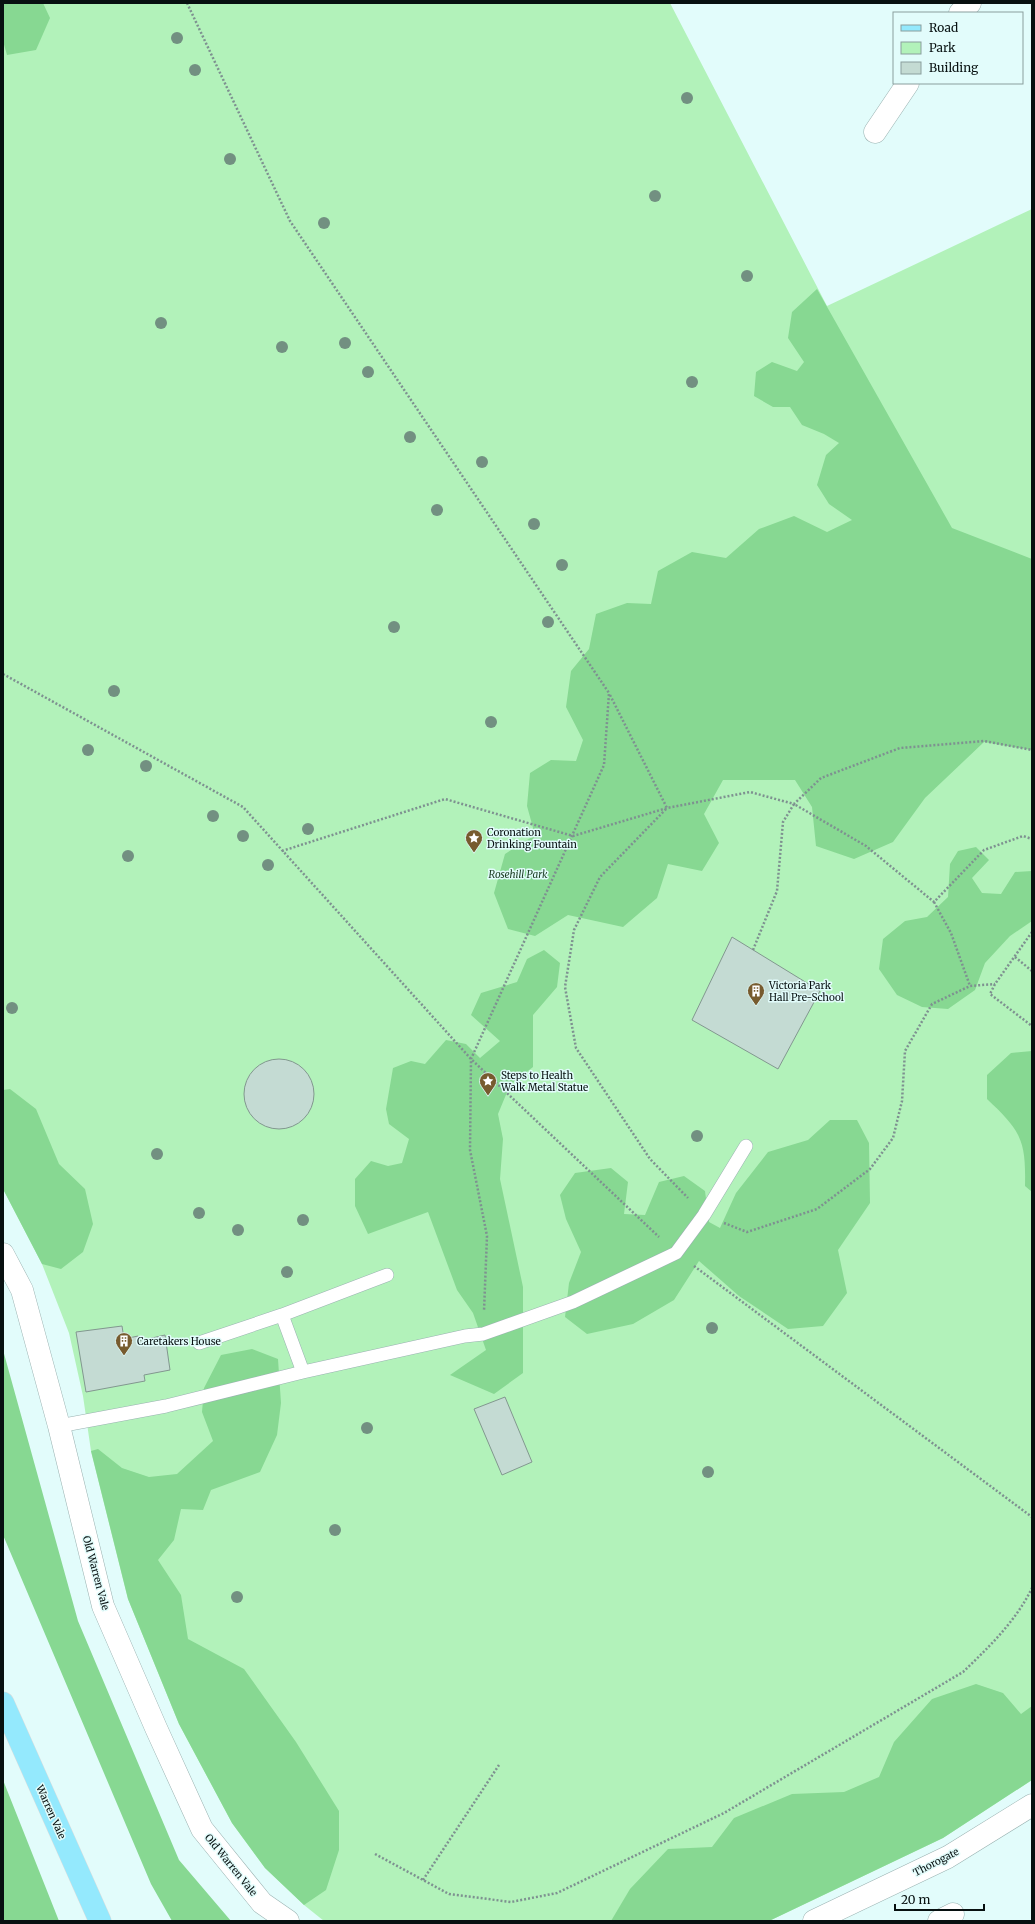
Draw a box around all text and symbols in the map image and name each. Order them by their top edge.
legend [893,12,1023,84]
text: Road [929,20,958,35]
text: Park [929,40,956,55]
text: Building [929,60,979,75]
place label: Coronation Drinking Fountain [487,826,577,851]
place icon: Coronation Drinking Fountain [464,828,484,853]
park label: Rosehill Park [488,868,548,881]
place label: Victoria Park Hall Pre-School [768,979,844,1004]
building icon: Victoria Park Hall Pre-School [746,981,766,1006]
place label: Steps to Health Walk Metal Statue [500,1069,588,1094]
place icon: Steps to Health Walk Metal Statue [478,1071,498,1096]
building icon: Caretakers House [114,1331,134,1356]
place label: Caretakers House [137,1335,221,1348]
street label: Old Warren Vale [80,1534,112,1612]
street label: Warren Vale [33,1782,69,1841]
street label: Old Warren Vale [202,1831,260,1899]
street label: Thorogate [911,1845,961,1879]
scale bar [895,1886,984,1912]
text: 20 m [901,1892,930,1907]

